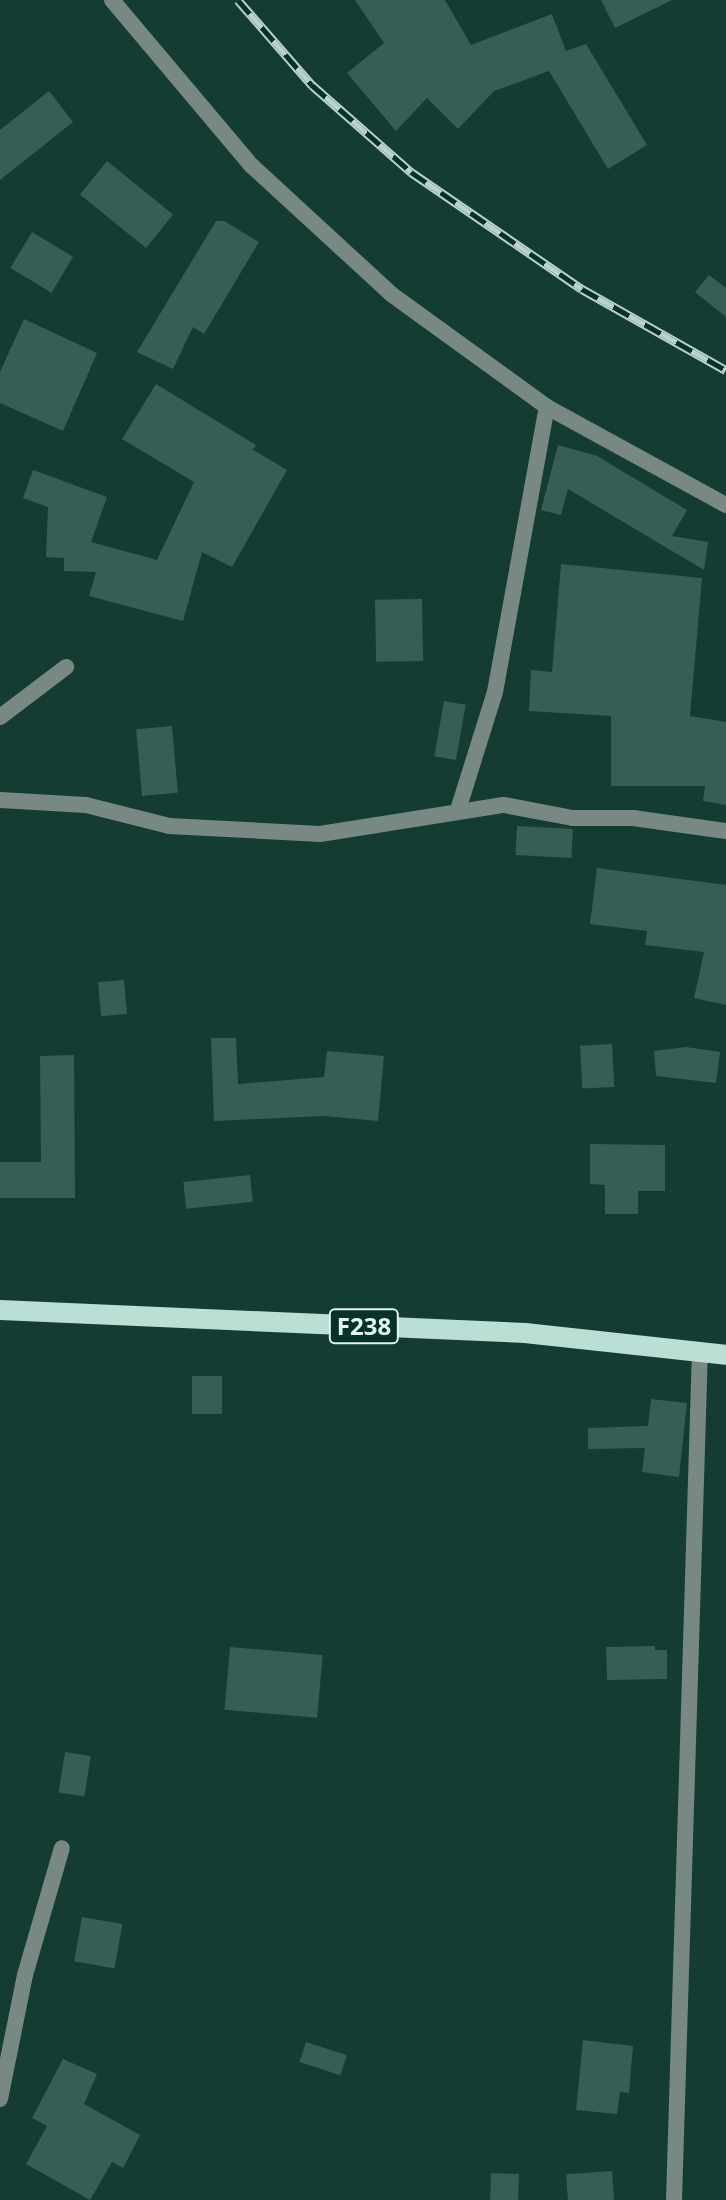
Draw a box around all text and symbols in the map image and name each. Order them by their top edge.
road number: F238 [328,1306,400,1346]

